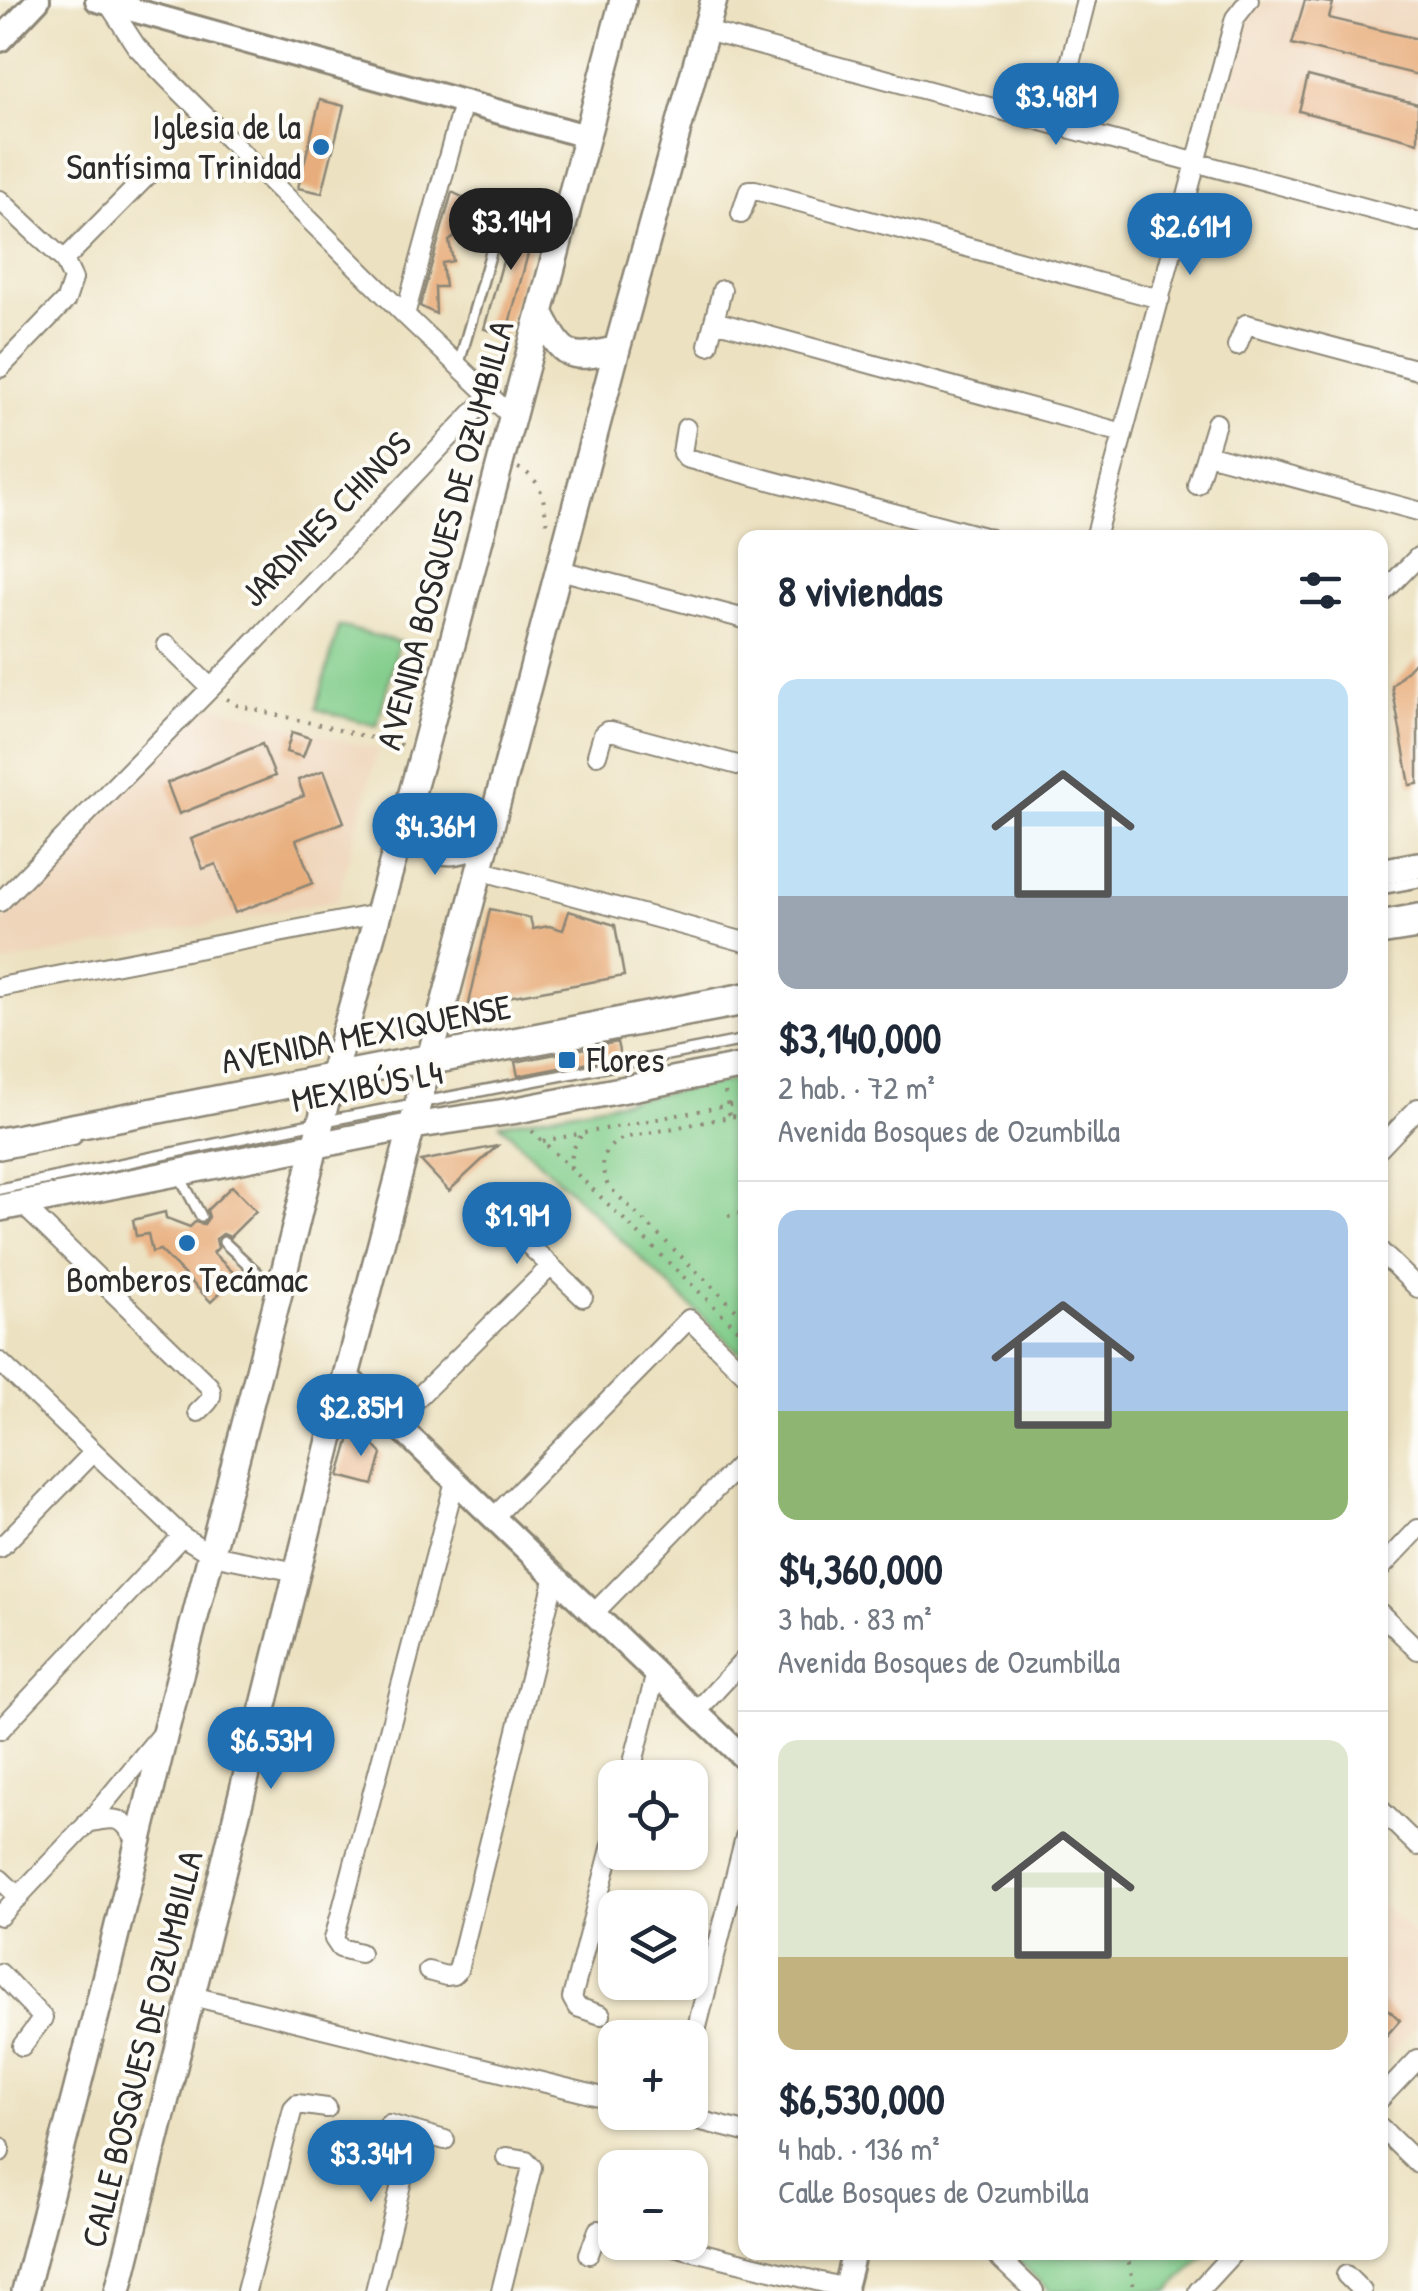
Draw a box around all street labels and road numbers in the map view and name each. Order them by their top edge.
street label: AVENIDA BOSQUES DE OZUMBILLA [365,315,524,755]
street label: JARDINES CHINOS [230,421,421,617]
street label: AVENIDA MEXIQUENSE [217,982,515,1085]
street label: MEXIBÚS L4 [287,1048,446,1123]
street label: CALLE BOSQUES DE OZUMBILLA [69,1846,214,2252]

